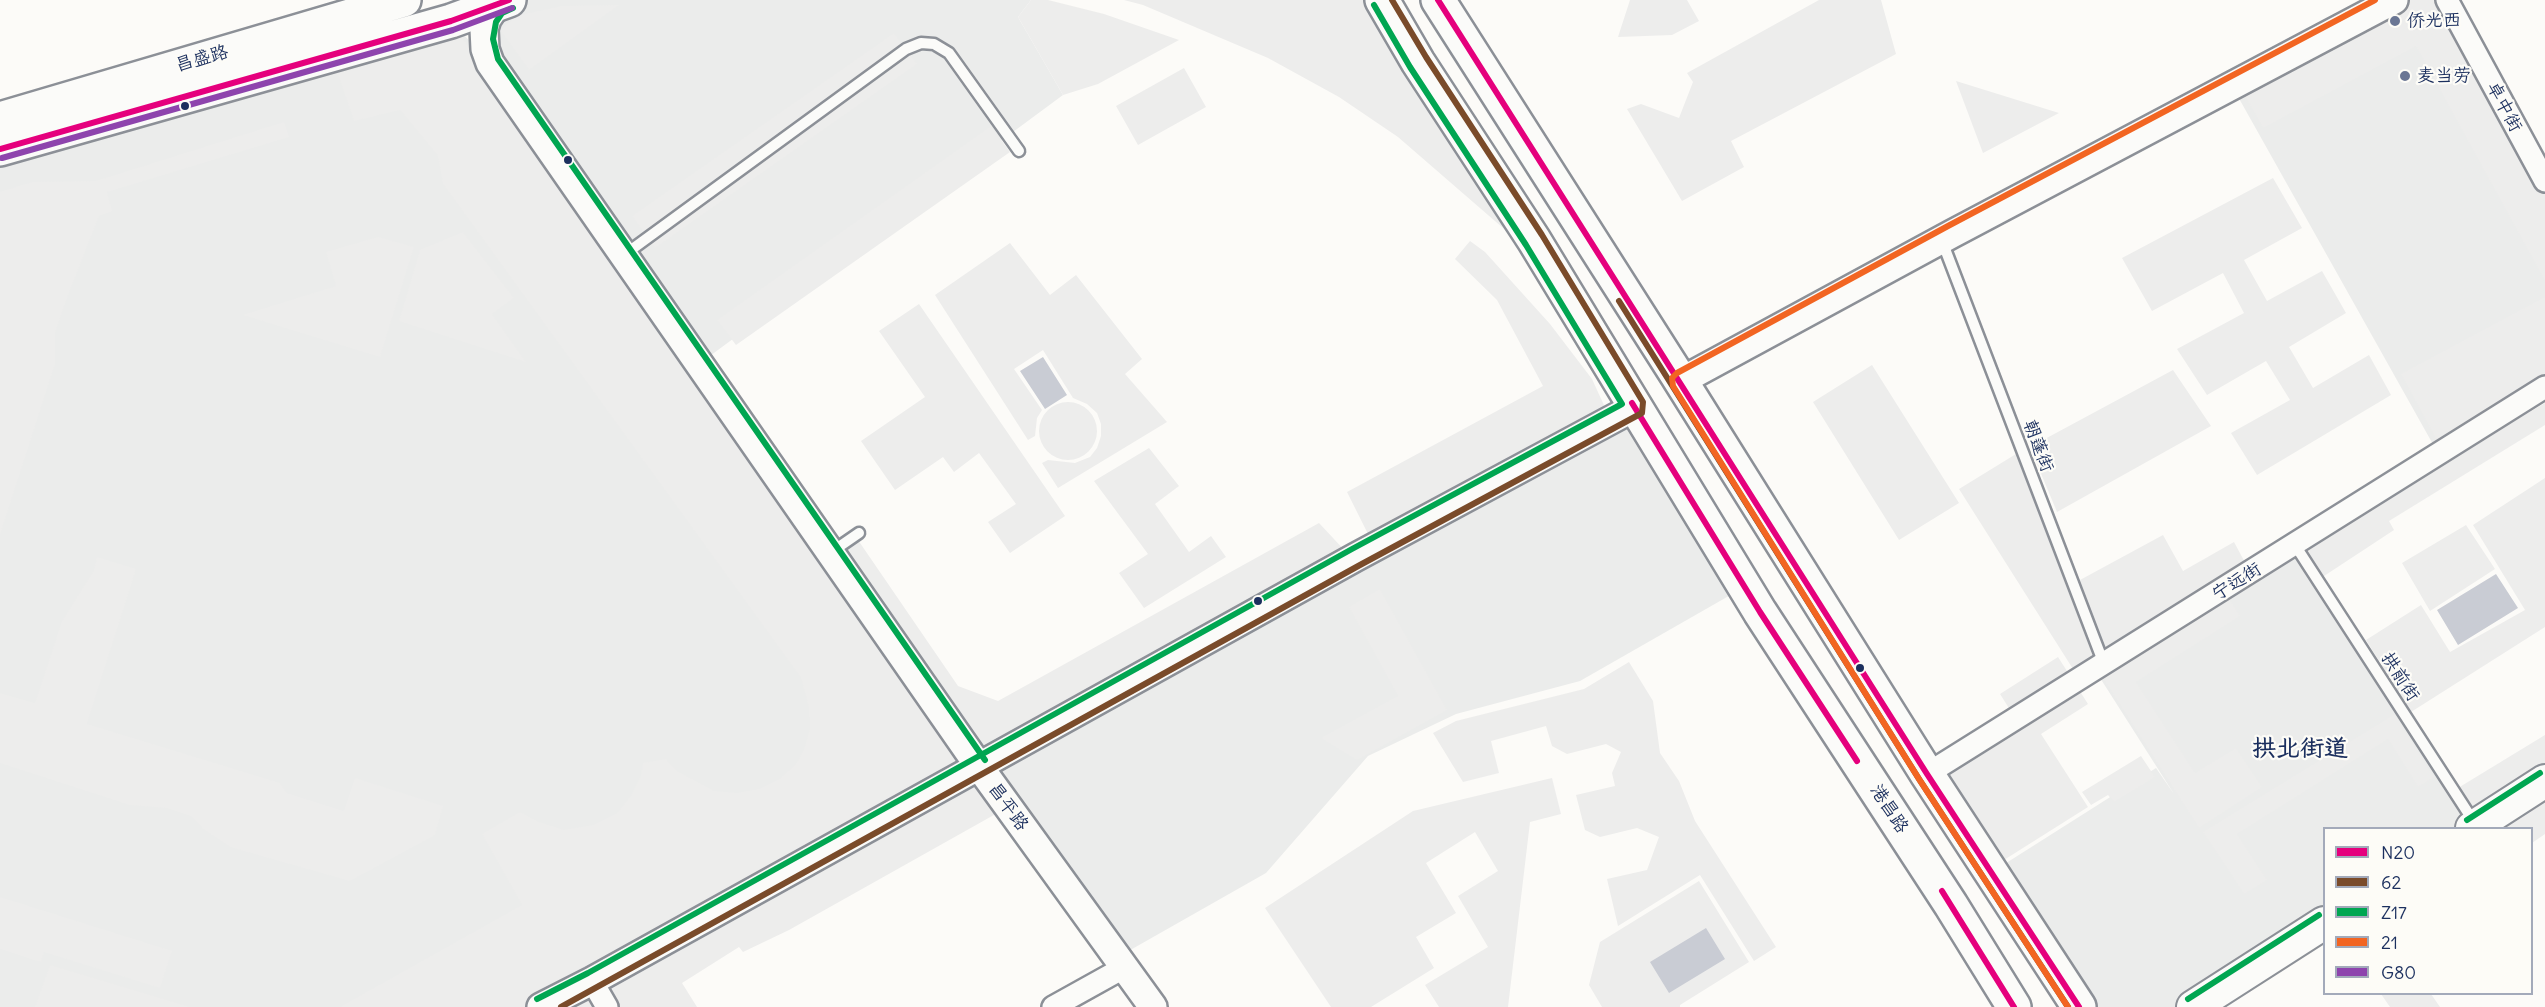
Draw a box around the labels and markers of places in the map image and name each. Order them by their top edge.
place label: 侨光西 [2407,10,2461,32]
marker: 侨光西 [2388,14,2402,28]
place label: 麦当劳 [2417,65,2471,87]
marker: 麦当劳 [2398,69,2412,83]
unlabelled marker [179,100,191,112]
unlabelled marker [562,154,574,166]
unlabelled marker [1252,595,1264,607]
unlabelled marker [1854,662,1866,674]

